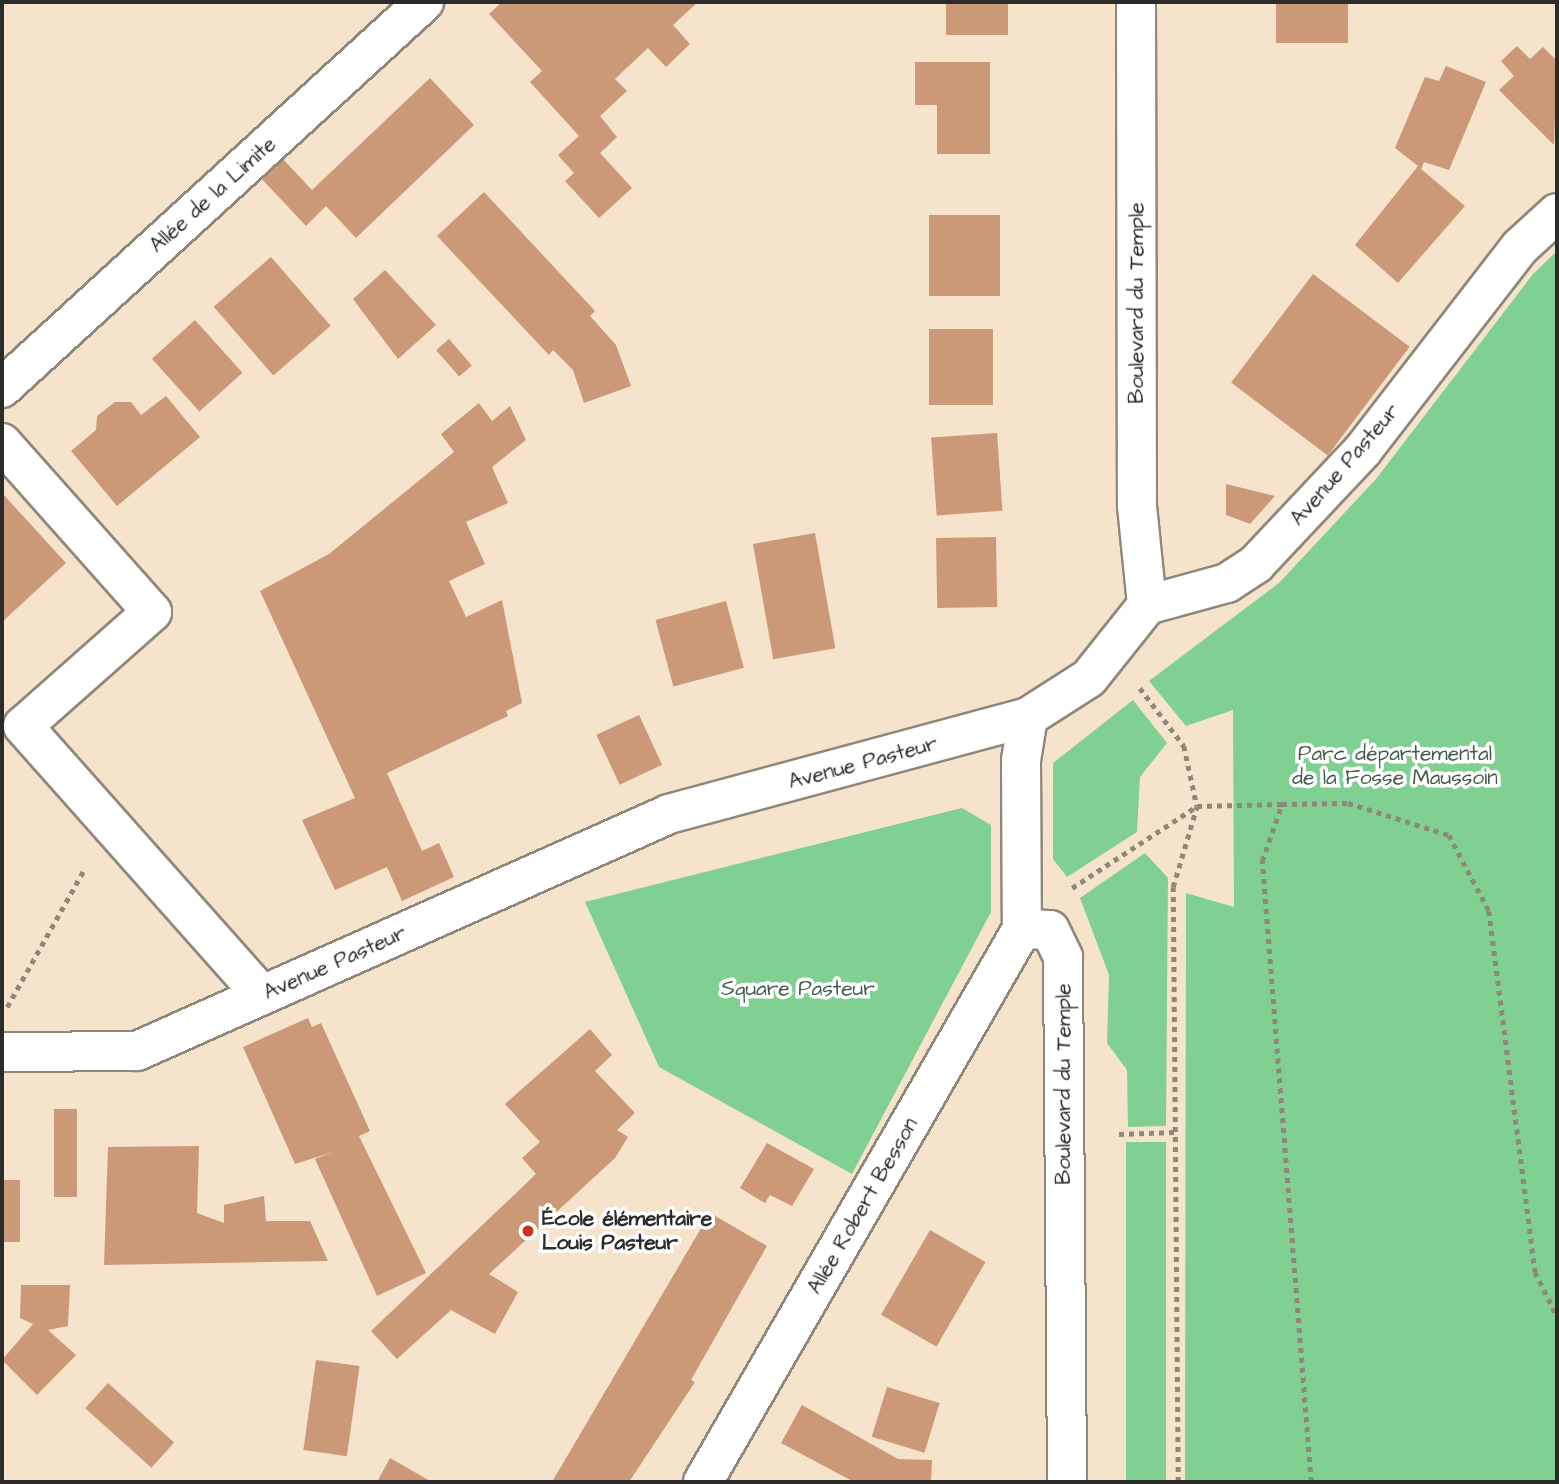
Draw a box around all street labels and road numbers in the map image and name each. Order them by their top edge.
street label: Allée de la Limite [145,132,281,258]
street label: Boulevard du Temple [1124,202,1150,404]
street label: Avenue Pasteur [1285,399,1405,531]
street label: Avenue Pasteur [786,731,940,795]
street label: Avenue Pasteur [260,920,410,1006]
street label: Boulevard du Temple [1051,983,1077,1185]
street label: Allée Robert Besson [802,1113,924,1299]

